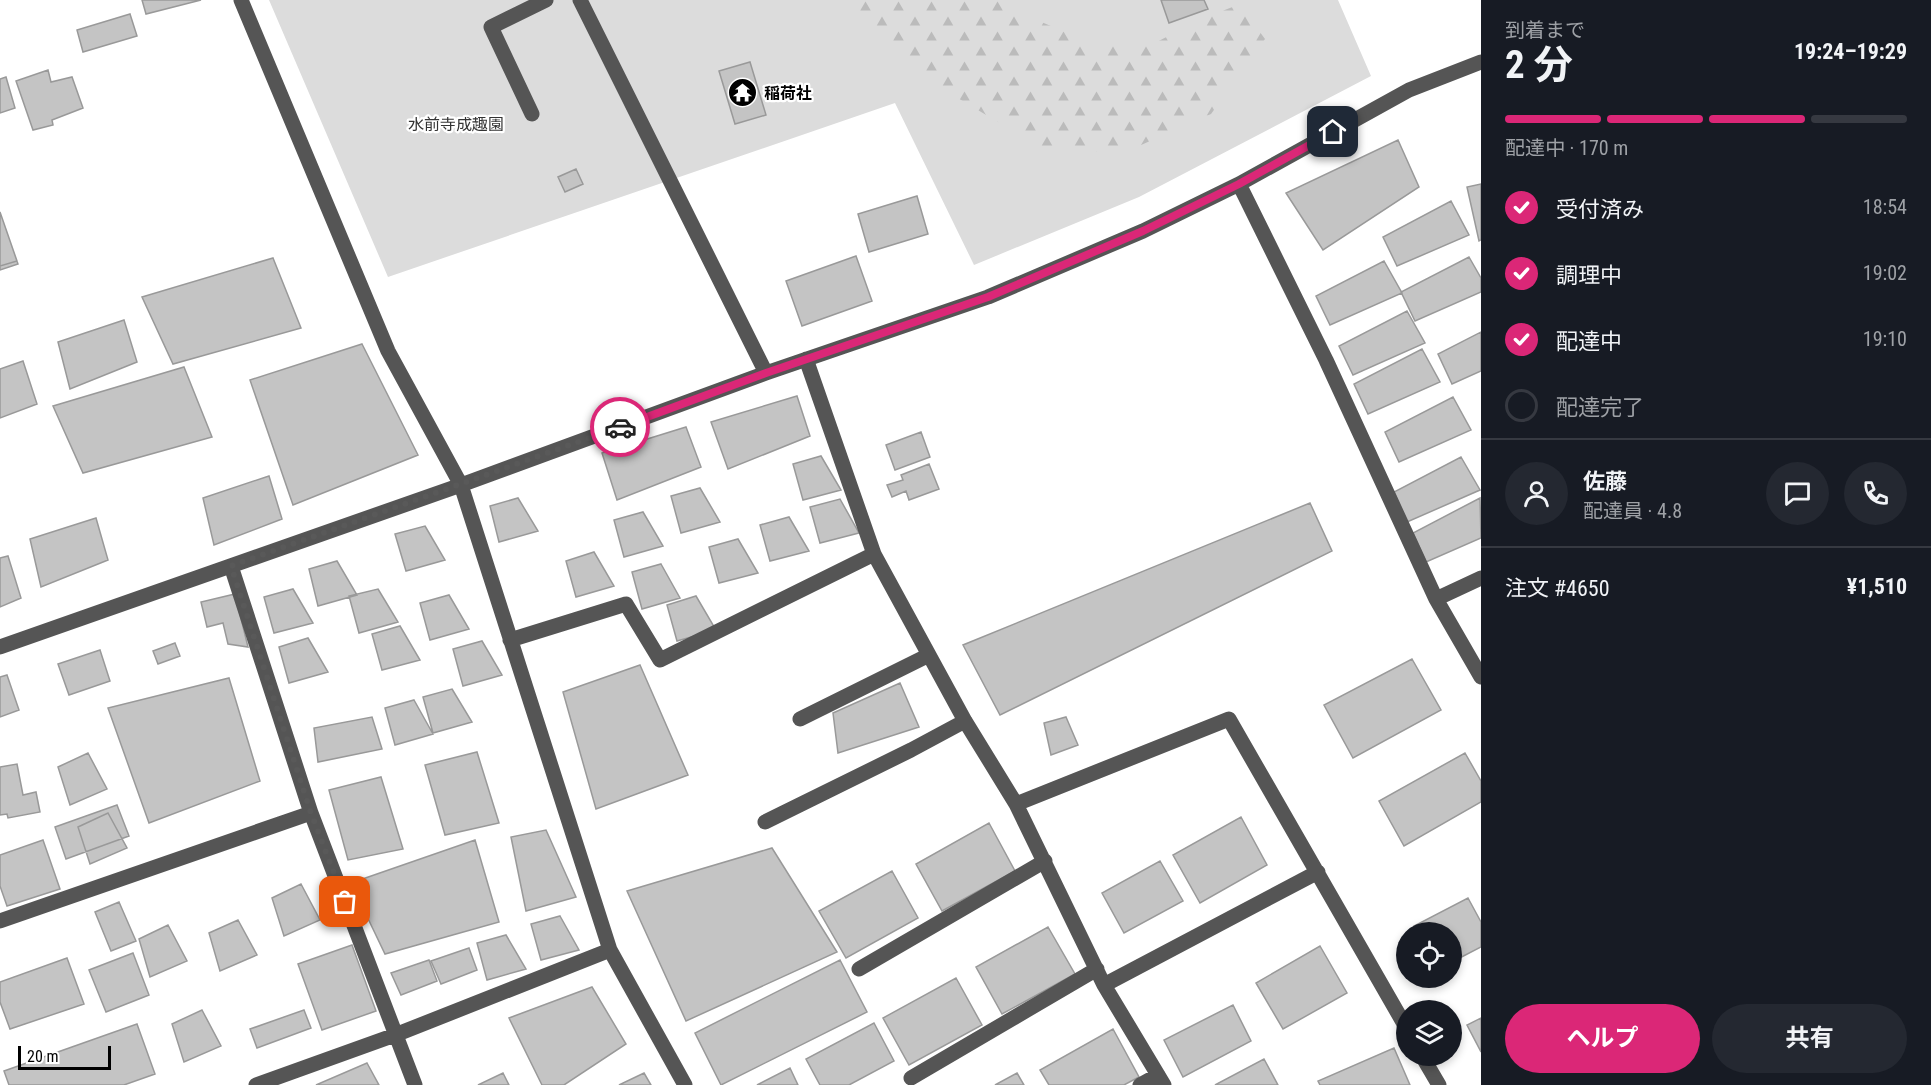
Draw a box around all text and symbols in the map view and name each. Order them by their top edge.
text: 到着まで [1505,18,1585,42]
text: 19:24–19:29 [1794,39,1907,64]
text: 2 分 [1505,42,1573,88]
temple icon: 稲荷社 [727,77,759,109]
place label: 稲荷社 [764,84,812,103]
pin [1307,106,1358,157]
park label: 水前寺成趣園 [408,115,504,134]
icon: home [1316,115,1349,148]
text: 配達中 · 170 m [1505,136,1628,160]
icon: check [1505,191,1538,224]
text: 18:54 [1863,195,1907,219]
text: 受付済み [1556,197,1644,222]
icon: check [1505,257,1538,290]
text: 19:02 [1863,261,1907,285]
text: 調理中 [1556,263,1622,288]
icon: check [1505,323,1538,356]
text: 19:10 [1863,327,1907,351]
text: 配達中 [1556,329,1622,354]
text: 配達完了 [1556,395,1644,420]
courier [590,397,650,457]
icon: car [604,411,637,444]
button: person [1505,462,1568,525]
button: chat [1766,462,1829,525]
button: phone [1844,462,1907,525]
text: 佐藤 [1583,469,1627,494]
text: 配達員 · 4.8 [1583,499,1682,523]
text: ¥1,510 [1847,574,1907,599]
text: 注文 #4650 [1505,576,1610,601]
pin [319,876,370,927]
icon: bag [328,885,361,918]
map controls [1396,922,1462,1066]
button: locate [1396,922,1462,988]
button: layers [1396,1000,1462,1066]
button: ヘルプ [1505,1004,1700,1073]
button: 共有 [1712,1004,1907,1073]
scale bar [18,1043,111,1070]
text: 20 m [27,1047,59,1066]

